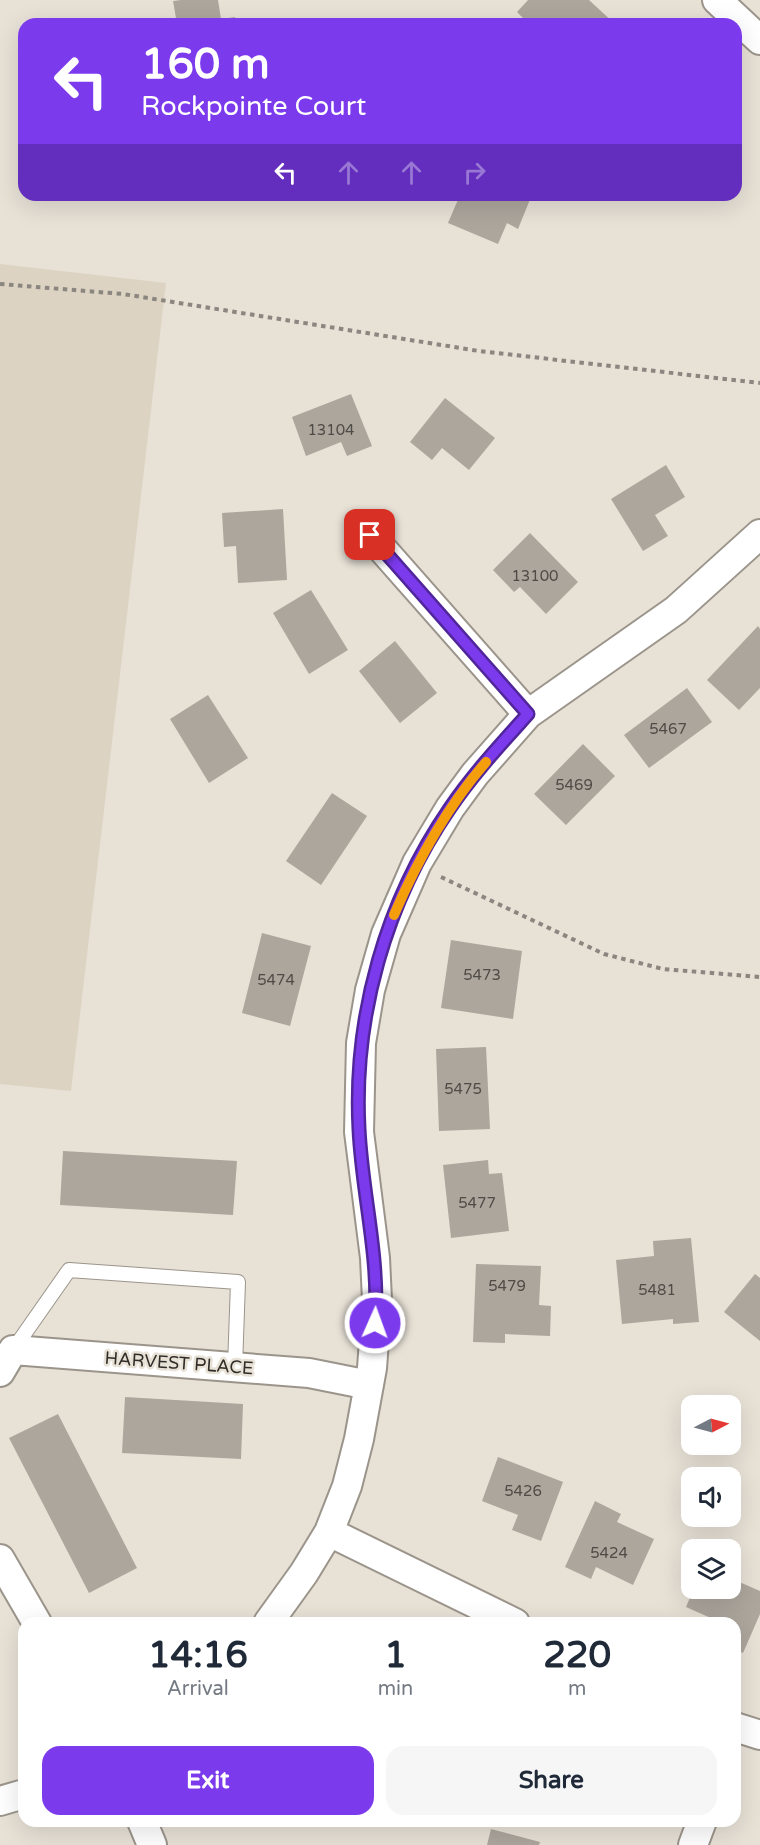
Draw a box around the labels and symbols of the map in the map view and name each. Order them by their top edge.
house number: 13104 [307,421,355,439]
pin [344,509,395,560]
house number: 13100 [511,567,559,585]
house number: 5467 [649,720,687,738]
house number: 5469 [555,776,593,794]
house number: 5473 [463,966,501,984]
house number: 5474 [257,971,295,989]
house number: 5475 [444,1080,482,1098]
house number: 5477 [458,1194,496,1212]
house number: 5479 [488,1277,526,1295]
house number: 5481 [638,1281,676,1299]
position arrow [343,1291,407,1355]
street label: HARVEST PLACE [104,1347,254,1379]
north arrow [681,1395,741,1455]
house number: 5426 [504,1482,542,1500]
house number: 5424 [590,1544,628,1562]

